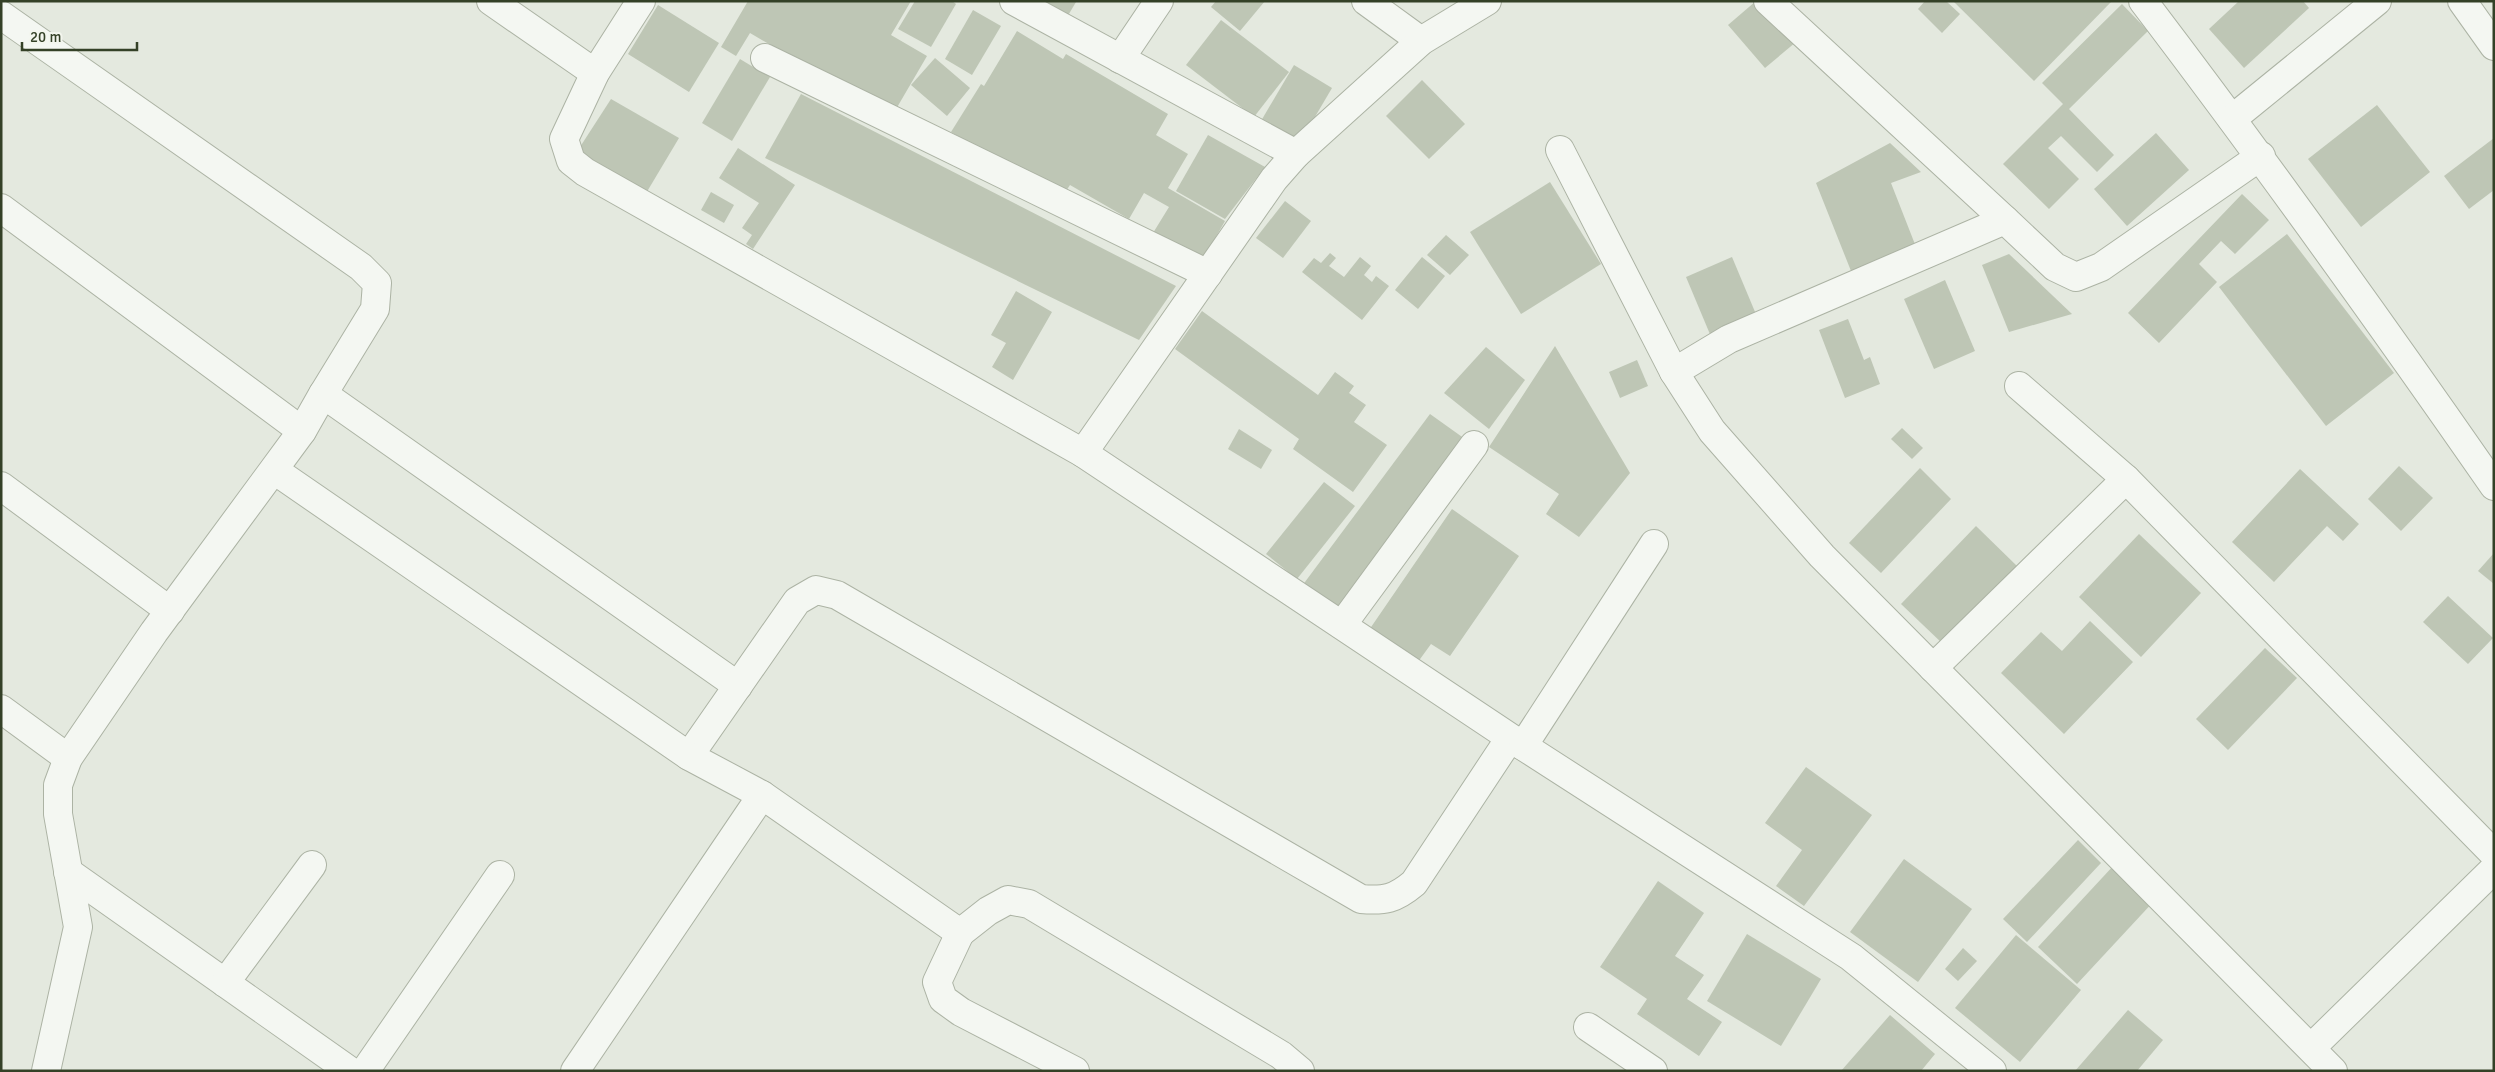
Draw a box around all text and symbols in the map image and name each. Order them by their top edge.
scale bar [22,20,138,52]
text: 20 m [30,28,61,46]

